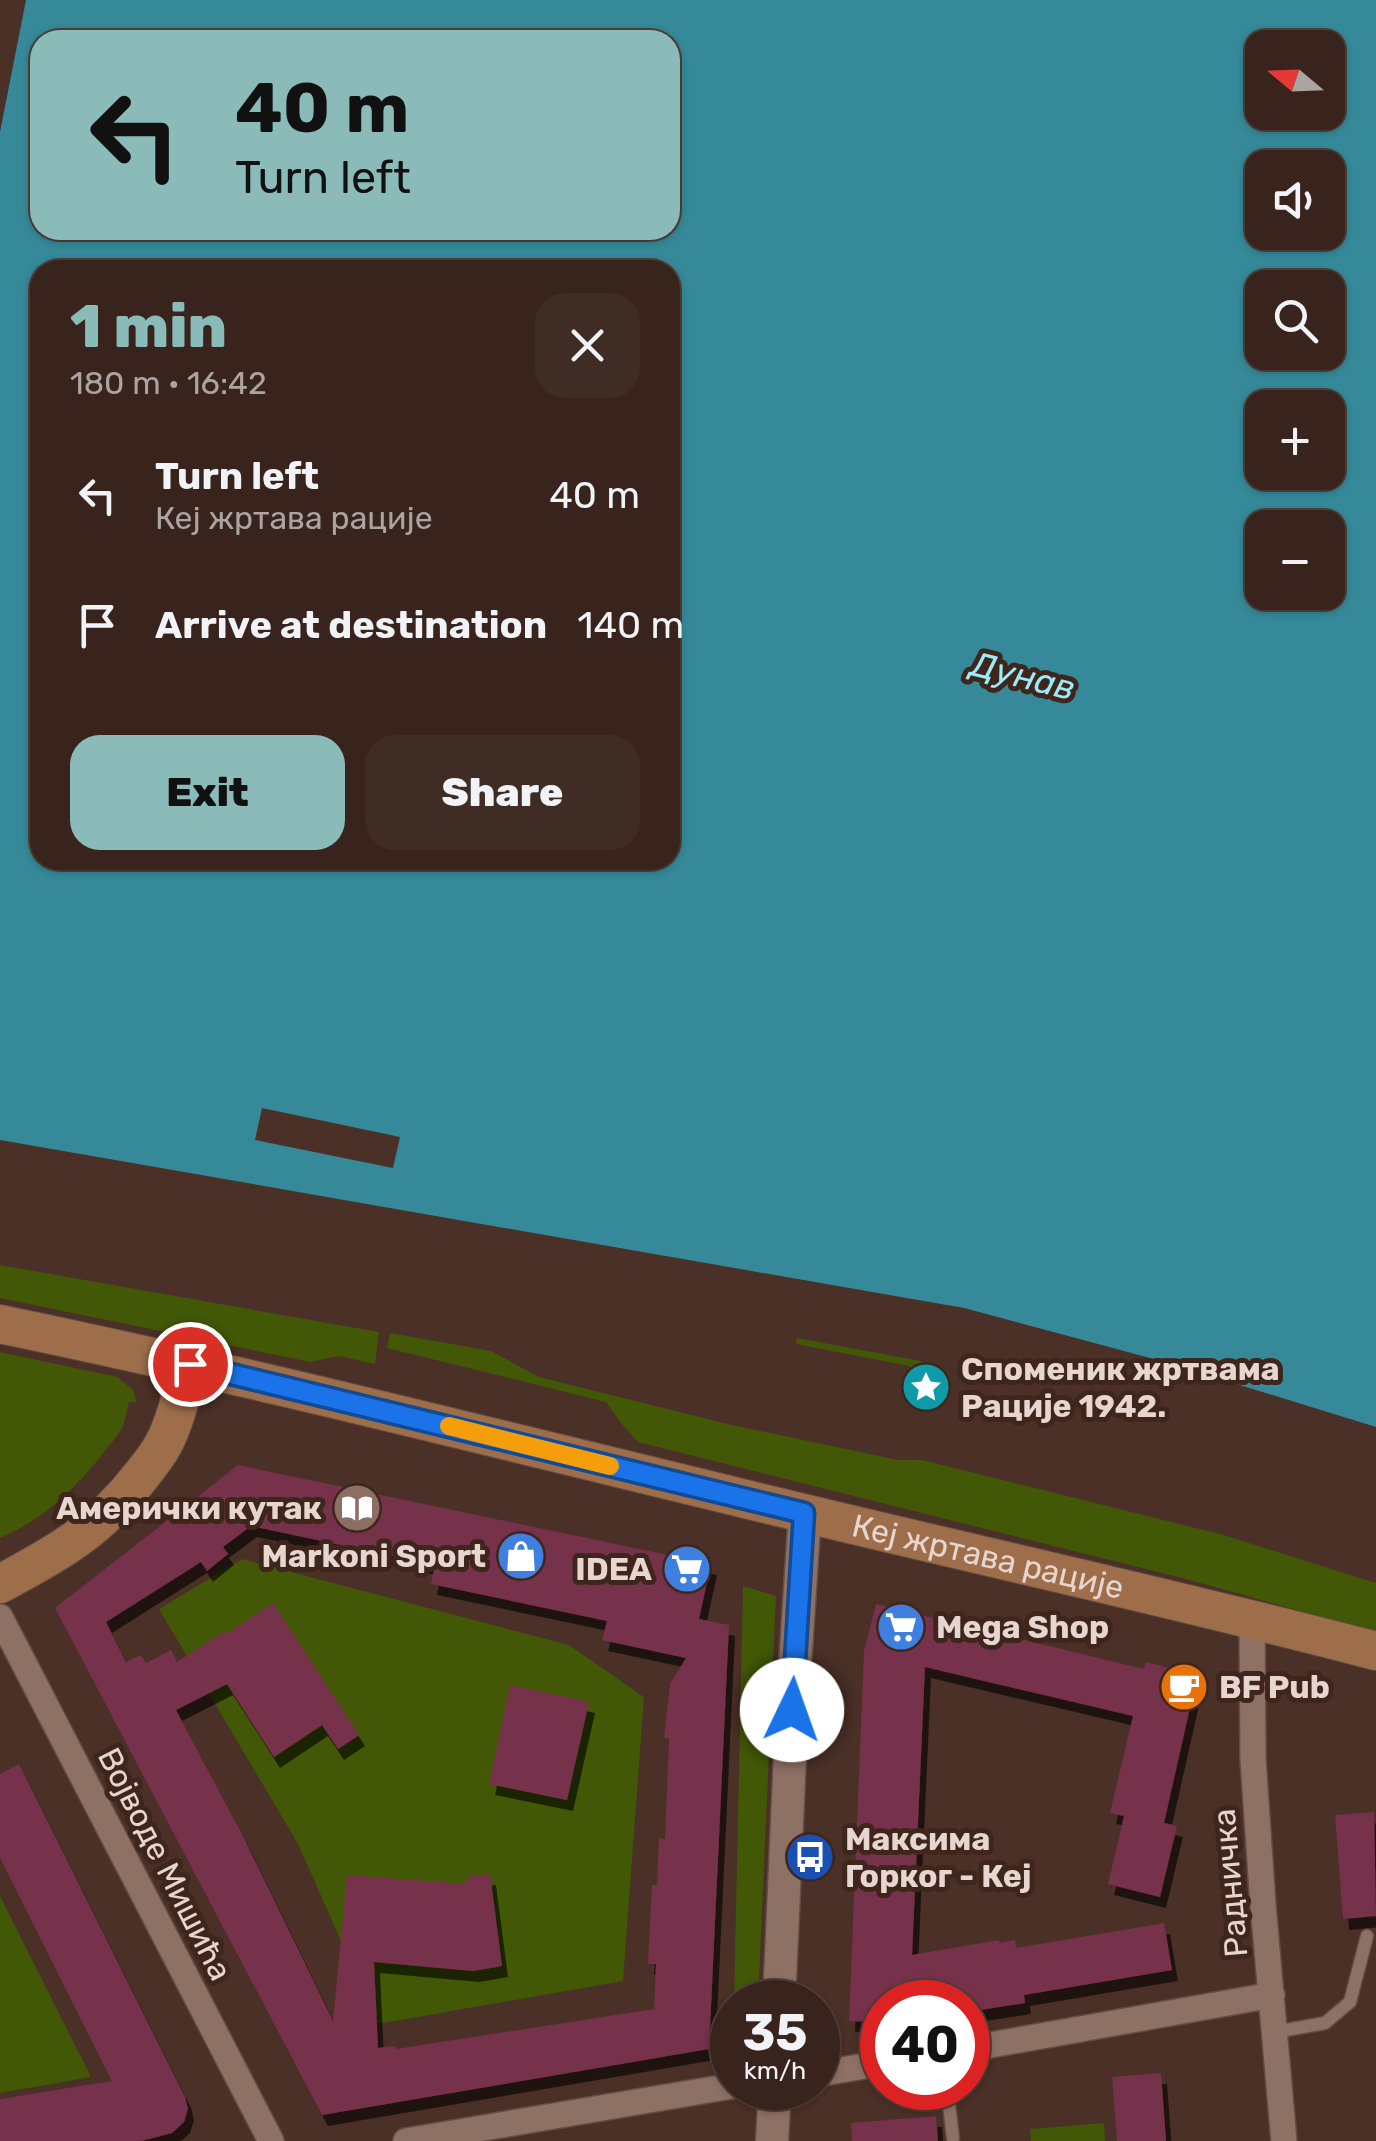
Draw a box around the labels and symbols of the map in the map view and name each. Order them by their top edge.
north arrow [1245,30,1345,130]
water label: Дунав [964,642,1079,709]
pin [148,1322,233,1407]
place label: Споменик жртвама Рације 1942. [961,1350,1280,1425]
place icon: Споменик жртвама Рације 1942. [900,1361,952,1413]
library icon: Амерички кутак [331,1482,383,1534]
place label: Амерички кутак [56,1489,322,1527]
street label: Кеј жртава рације [848,1506,1128,1607]
shop icon: Markoni Sport [495,1530,547,1582]
place label: Markoni Sport [262,1537,486,1575]
supermarket icon: IDEA [661,1543,713,1595]
place label: IDEA [575,1550,652,1588]
supermarket icon: Mega Shop [875,1601,927,1653]
place label: Mega Shop [936,1608,1109,1646]
position arrow [740,1658,844,1762]
cafe icon: BF Pub [1158,1661,1210,1713]
place label: BF Pub [1219,1668,1330,1706]
street label: Војводе Мишића [90,1741,240,1987]
street label: Радничка [1205,1807,1255,1959]
place label: Максима Горког - Кеј [845,1820,1031,1895]
bus stop icon: Максима Горког - Кеј [784,1831,836,1883]
speed limit sign: 40 [860,1980,990,2110]

